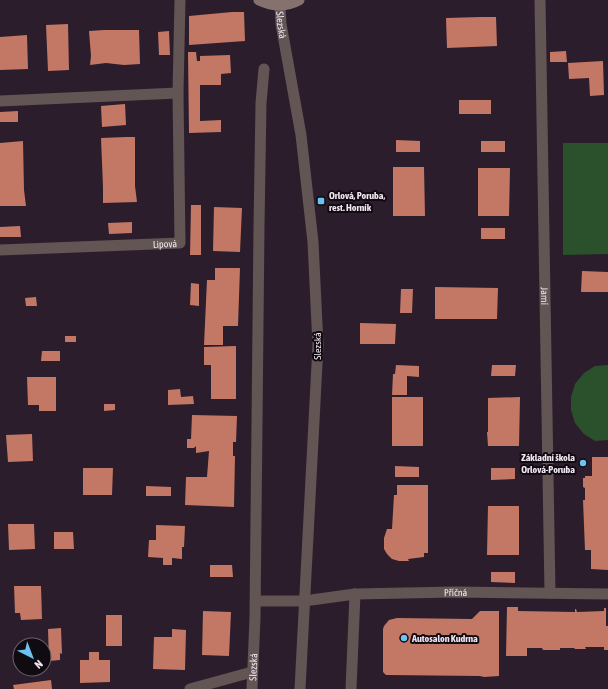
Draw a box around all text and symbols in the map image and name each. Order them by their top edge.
street label: Slezská [274,11,289,40]
place label: Orlová, Poruba, rest. Horník [329,190,385,213]
marker: Orlová, Poruba, rest. Horník [316,196,326,206]
street label: Lipová [153,238,178,250]
street label: Jarní [539,287,550,306]
street label: Slezská [312,332,323,360]
place label: Základní škola Orlová-Poruba [521,452,575,475]
marker: Základní škola Orlová-Poruba [578,458,588,468]
street label: Příčná [444,587,468,598]
marker: Autosalon Kudrna [399,633,409,643]
place label: Autosalon Kudrna [411,633,478,644]
north arrow [12,637,52,677]
street label: Slezská [247,653,260,681]
text: N [32,658,45,671]

